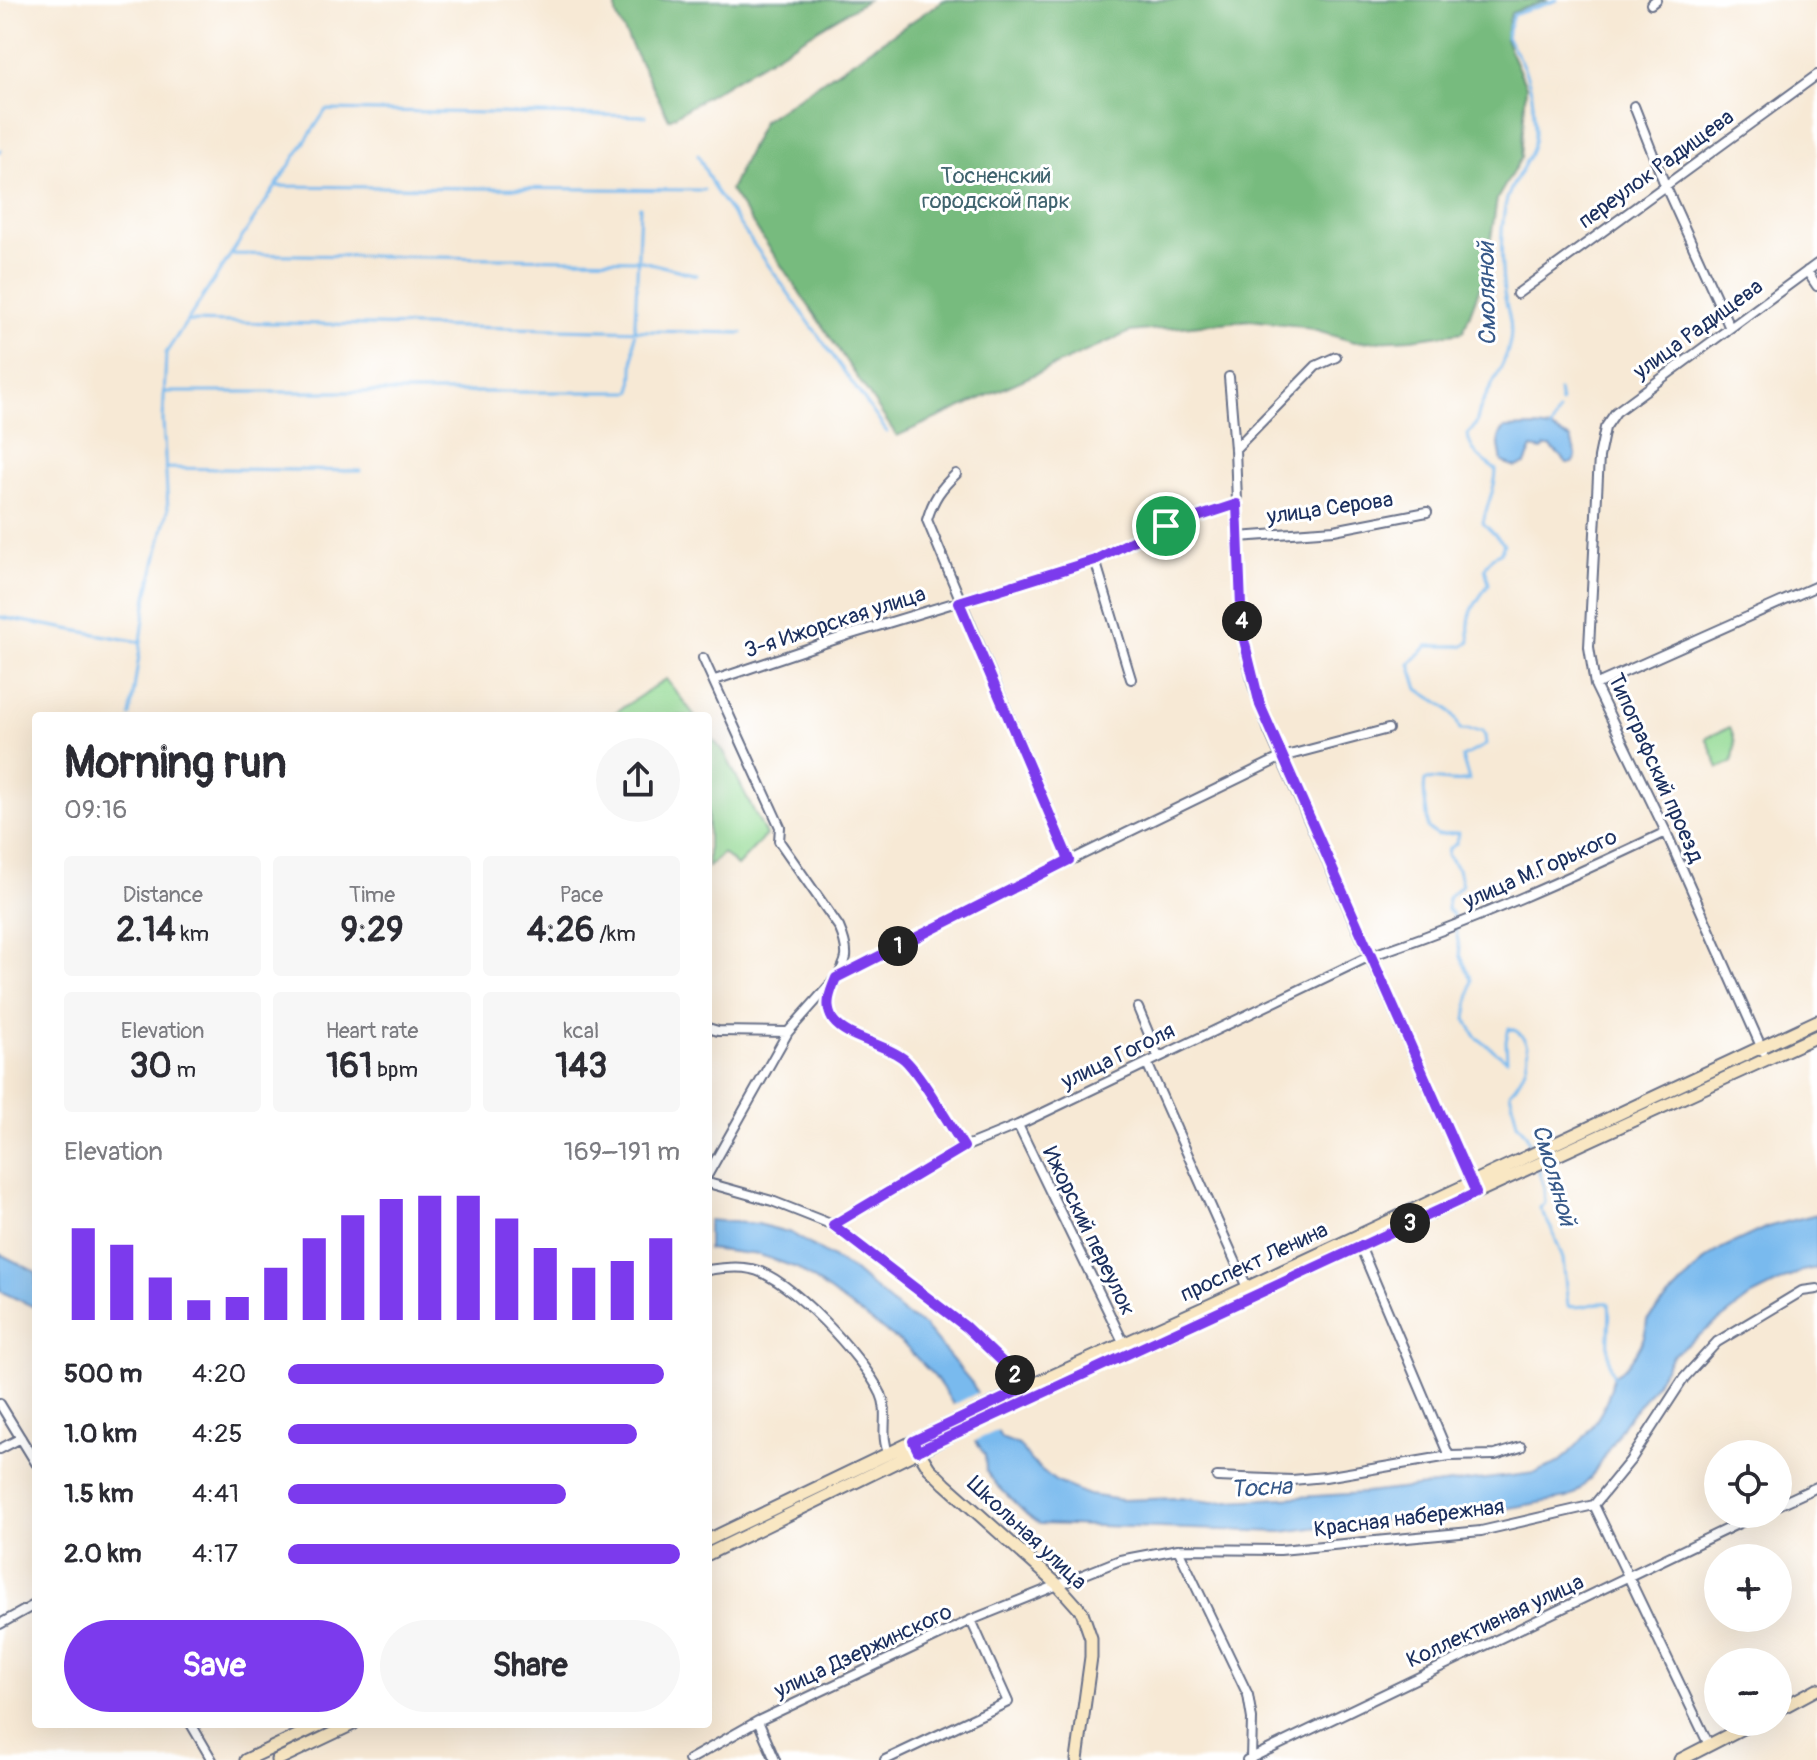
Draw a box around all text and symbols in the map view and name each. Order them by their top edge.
street label: переулок Радищева [1573,103,1739,235]
park label: Тосненский городской парк [922,162,1070,215]
water label: Смоляной [1472,239,1502,346]
street label: улица Радищева [1627,273,1768,386]
street label: улица Серова [1264,485,1395,531]
pin [1132,492,1200,560]
icon: arrive [1144,504,1188,548]
street label: 3-я Ижорская улица [741,579,929,665]
pin: 4 [1222,601,1262,641]
text: 4 [1236,607,1248,635]
street label: Типографский проезд [1602,669,1710,867]
text: Morning run [64,736,287,791]
button: share [596,738,680,822]
text: 09:16 [64,794,127,826]
street label: улица М.Горького [1458,822,1621,916]
text: Distance [122,881,203,909]
text: Time [349,881,395,909]
text: Pace [560,881,603,909]
text: 2.14 [116,909,176,952]
text: 9:29 [340,909,404,952]
text: 4:26 [527,909,594,952]
text: km [176,920,209,948]
text: /km [594,920,636,948]
pin: 1 [878,926,918,966]
text: 1 [894,932,902,960]
street label: улица Гоголя [1056,1016,1179,1096]
text: Elevation [121,1017,205,1045]
text: Heart rate [326,1017,418,1045]
text: kcal [563,1017,599,1045]
text: 30 [129,1045,172,1088]
text: 161 [326,1045,372,1088]
text: 143 [555,1045,607,1088]
text: m [172,1056,196,1084]
text: bpm [372,1056,418,1084]
water label: Смоляной [1526,1121,1583,1231]
text: Elevation [64,1136,163,1168]
text: 169–191 m [564,1136,680,1168]
street label: Ижорский переулок [1036,1142,1142,1320]
pin: 3 [1390,1203,1430,1243]
text: 3 [1404,1209,1416,1237]
street label: проспект Ленина [1176,1216,1332,1308]
pin: 2 [995,1355,1035,1395]
text: 500 m [64,1358,142,1390]
text: 4:20 [192,1358,246,1390]
text: 2 [1009,1361,1021,1389]
text: 1.0 km [64,1418,137,1450]
text: 4:25 [192,1418,243,1450]
map controls [1704,1440,1792,1736]
button: locate [1704,1440,1792,1528]
street label: Школьная улица [961,1470,1093,1596]
water label: Тосна [1230,1472,1294,1504]
text: 1.5 km [64,1478,134,1510]
text: 4:41 [192,1478,239,1510]
street label: Красная набережная [1312,1492,1506,1544]
text: 2.0 km [64,1538,142,1570]
text: 4:17 [192,1538,238,1570]
button: + [1704,1544,1792,1632]
street label: Коллективная улица [1402,1568,1588,1674]
street label: улица Дзержинского [769,1597,957,1705]
button: Save [64,1620,364,1712]
button: Share [380,1620,680,1712]
button: − [1704,1648,1792,1736]

